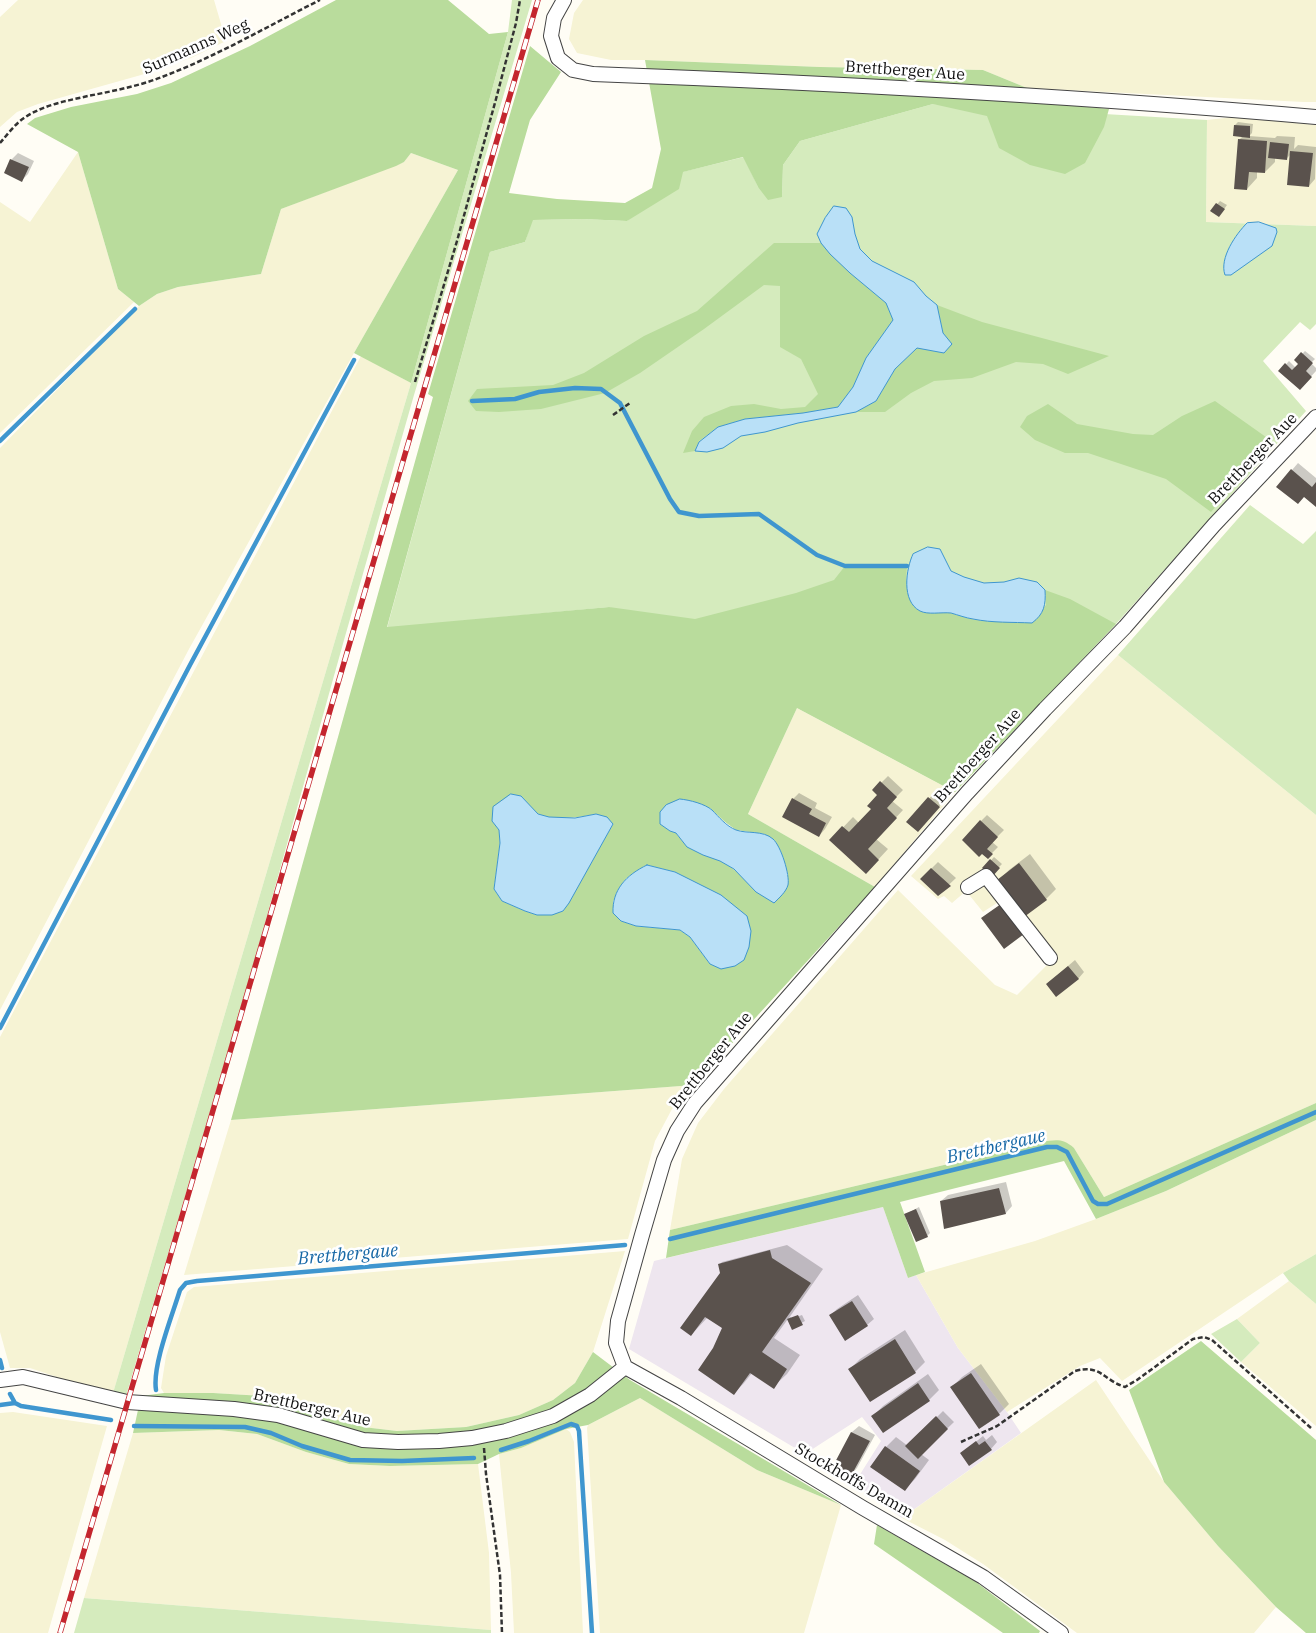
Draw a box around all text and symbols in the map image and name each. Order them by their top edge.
street label: Surmanns Weg [140,15,252,79]
street label: Brettberger Aue [844,57,966,85]
street label: Brettberger Aue [1204,409,1302,509]
street label: Brettberger Aue [931,705,1025,807]
street label: Brettberger Aue [666,1008,756,1114]
water label: Brettbergaue [945,1125,1047,1169]
water label: Brettbergaue [297,1240,399,1270]
street label: Brettberger Aue [251,1385,373,1431]
street label: Stockhoffs Damm [791,1439,917,1523]

